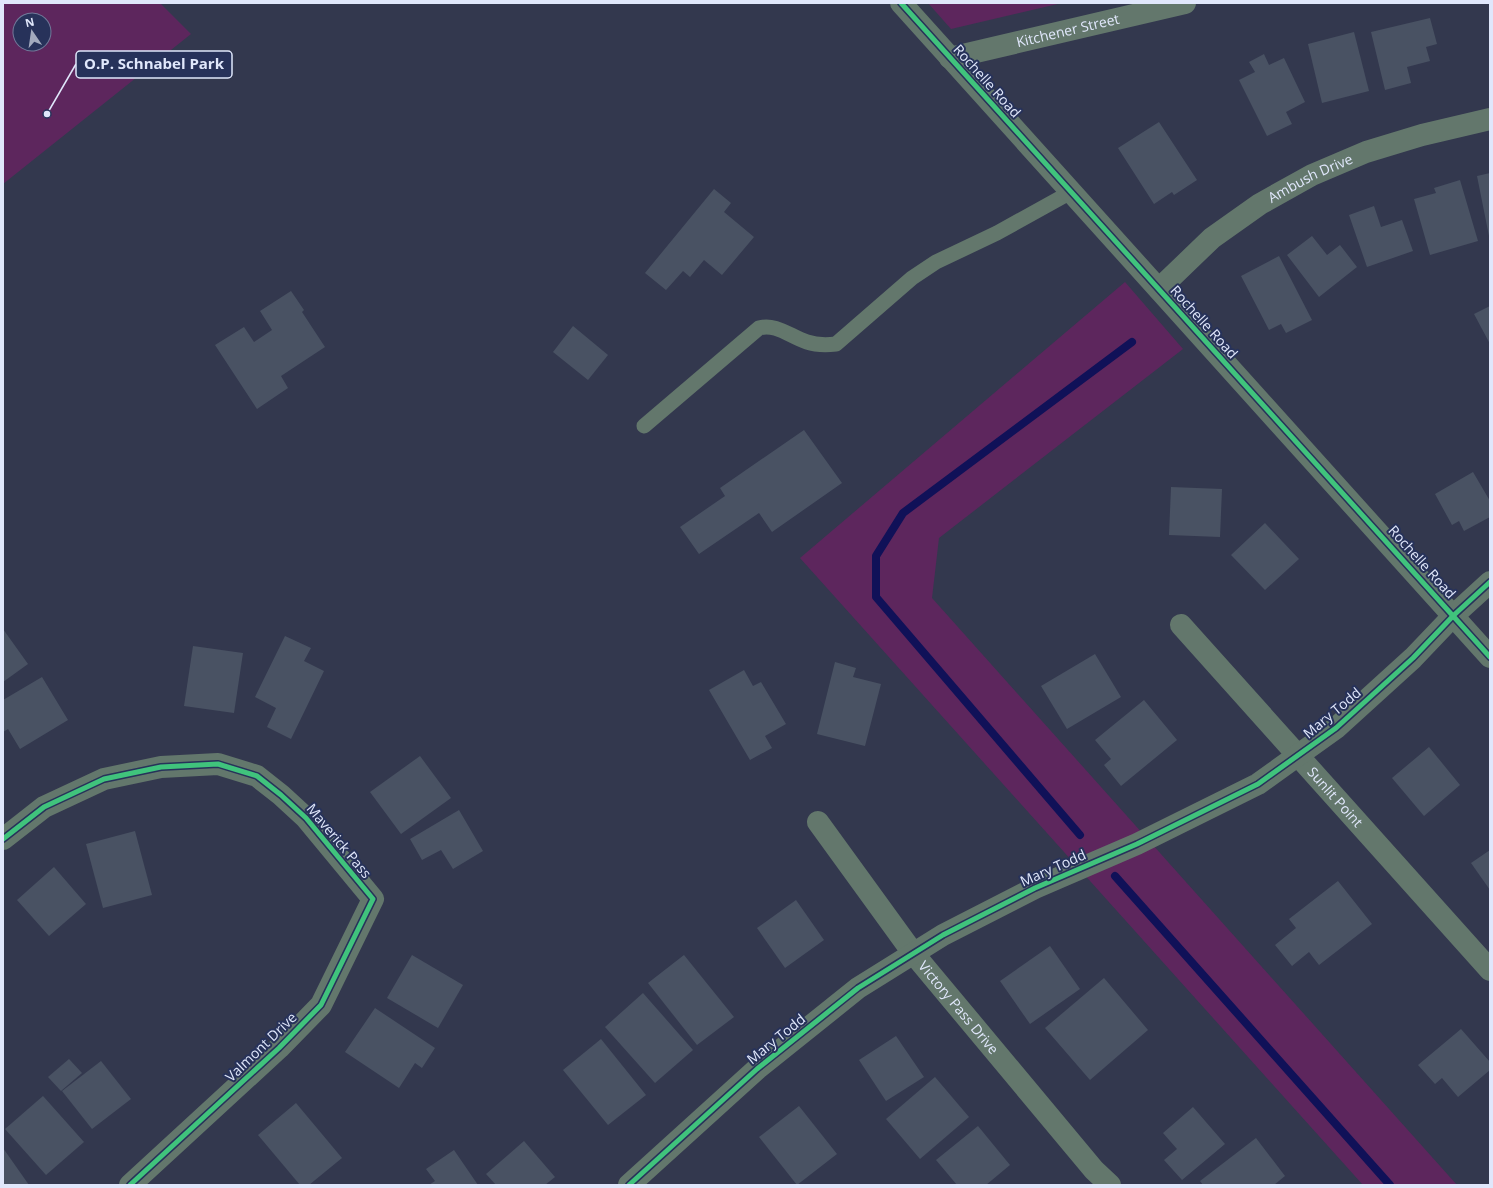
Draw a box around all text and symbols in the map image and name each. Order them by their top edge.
street label: Kitchener Street [1014,9,1121,51]
north arrow [12,12,52,52]
text: N [24,13,36,30]
street label: Rochelle Road [949,40,1025,121]
callout: O.P. Schnabel Park [76,51,232,78]
text: O.P. Schnabel Park [84,53,225,73]
street label: Ambush Drive [1264,149,1355,207]
street label: Rochelle Road [1166,281,1242,362]
street label: Rochelle Road [1384,521,1460,602]
street label: Mary Todd [1299,683,1365,742]
street label: Sunlit Point [1304,763,1367,831]
street label: Maverick Pass [303,799,376,882]
street label: Mary Todd [1017,845,1089,890]
street label: Victory Pass Drive [915,957,1003,1058]
street label: Valmont Drive [221,1008,301,1086]
street label: Mary Todd [743,1009,809,1068]

